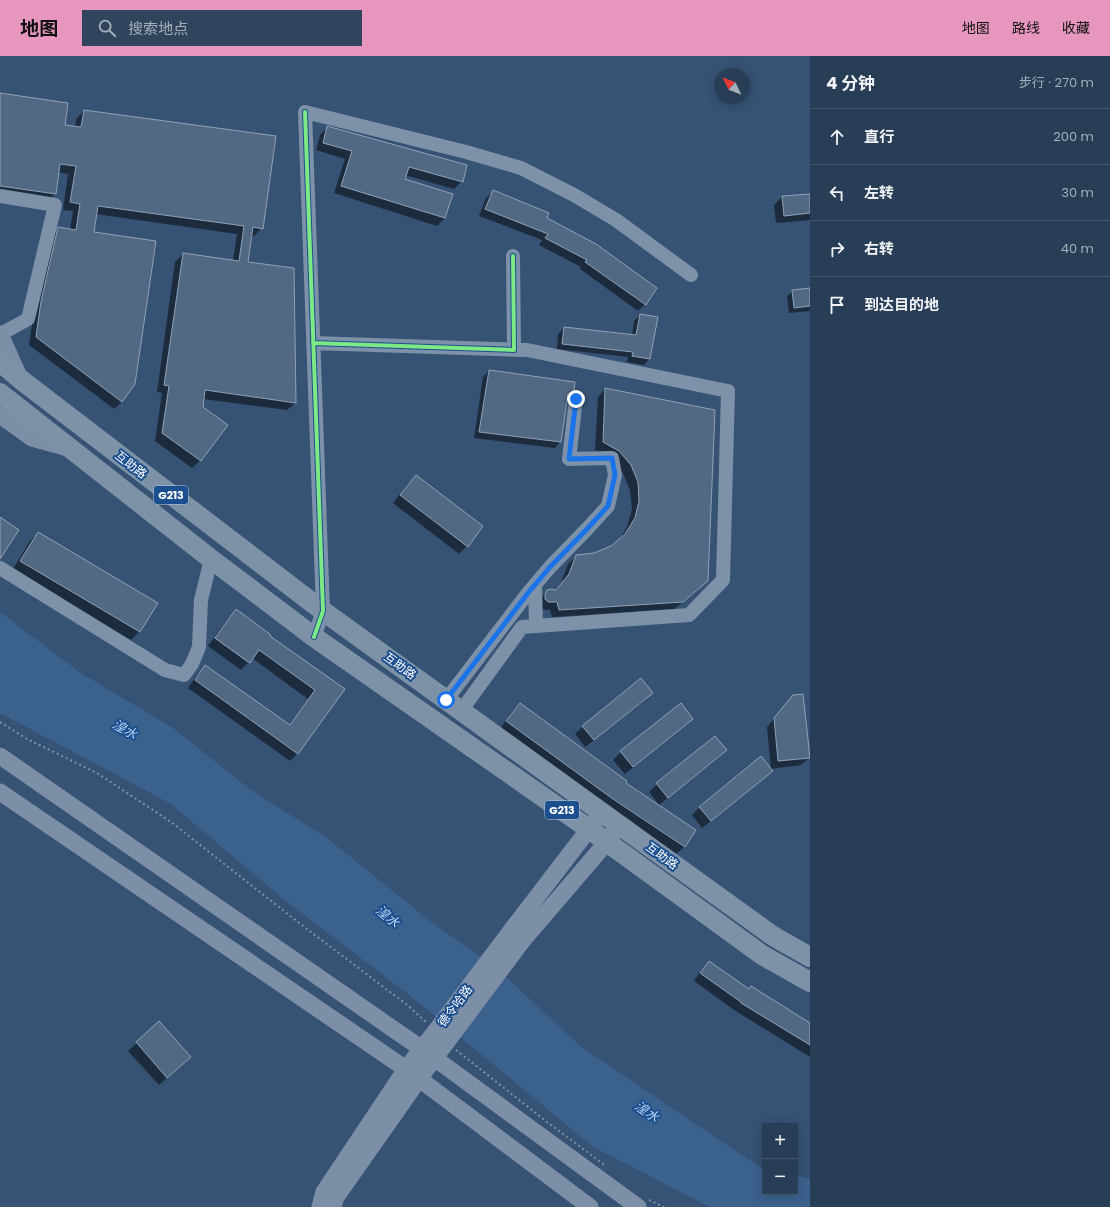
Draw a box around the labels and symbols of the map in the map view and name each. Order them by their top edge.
north arrow [714,68,750,104]
route end [567,390,585,408]
street label: 互助路 [112,447,151,482]
road number: G213 [154,486,188,504]
street label: 互助路 [381,648,420,683]
route start [437,691,455,709]
water label: 湟水 [109,715,142,745]
road number: G213 [545,801,579,819]
street label: 互助路 [643,838,682,873]
water label: 湟水 [372,901,405,933]
street label: 德令哈路 [433,981,476,1030]
water label: 湟水 [631,1096,664,1127]

